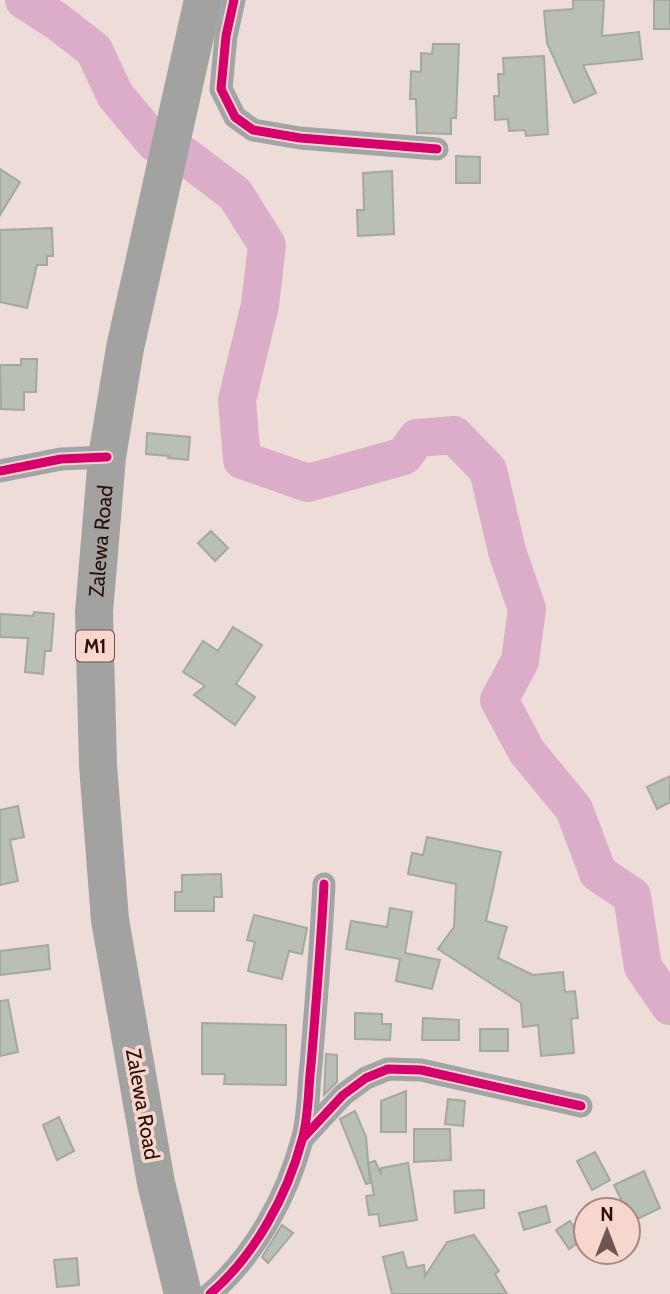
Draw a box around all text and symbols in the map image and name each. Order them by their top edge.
street label: Zalewa Road [83,484,117,598]
road number: M1 [76,631,114,662]
street label: Zalewa Road [121,1046,165,1162]
north arrow [572,1196,642,1266]
text: N [600,1203,614,1226]

